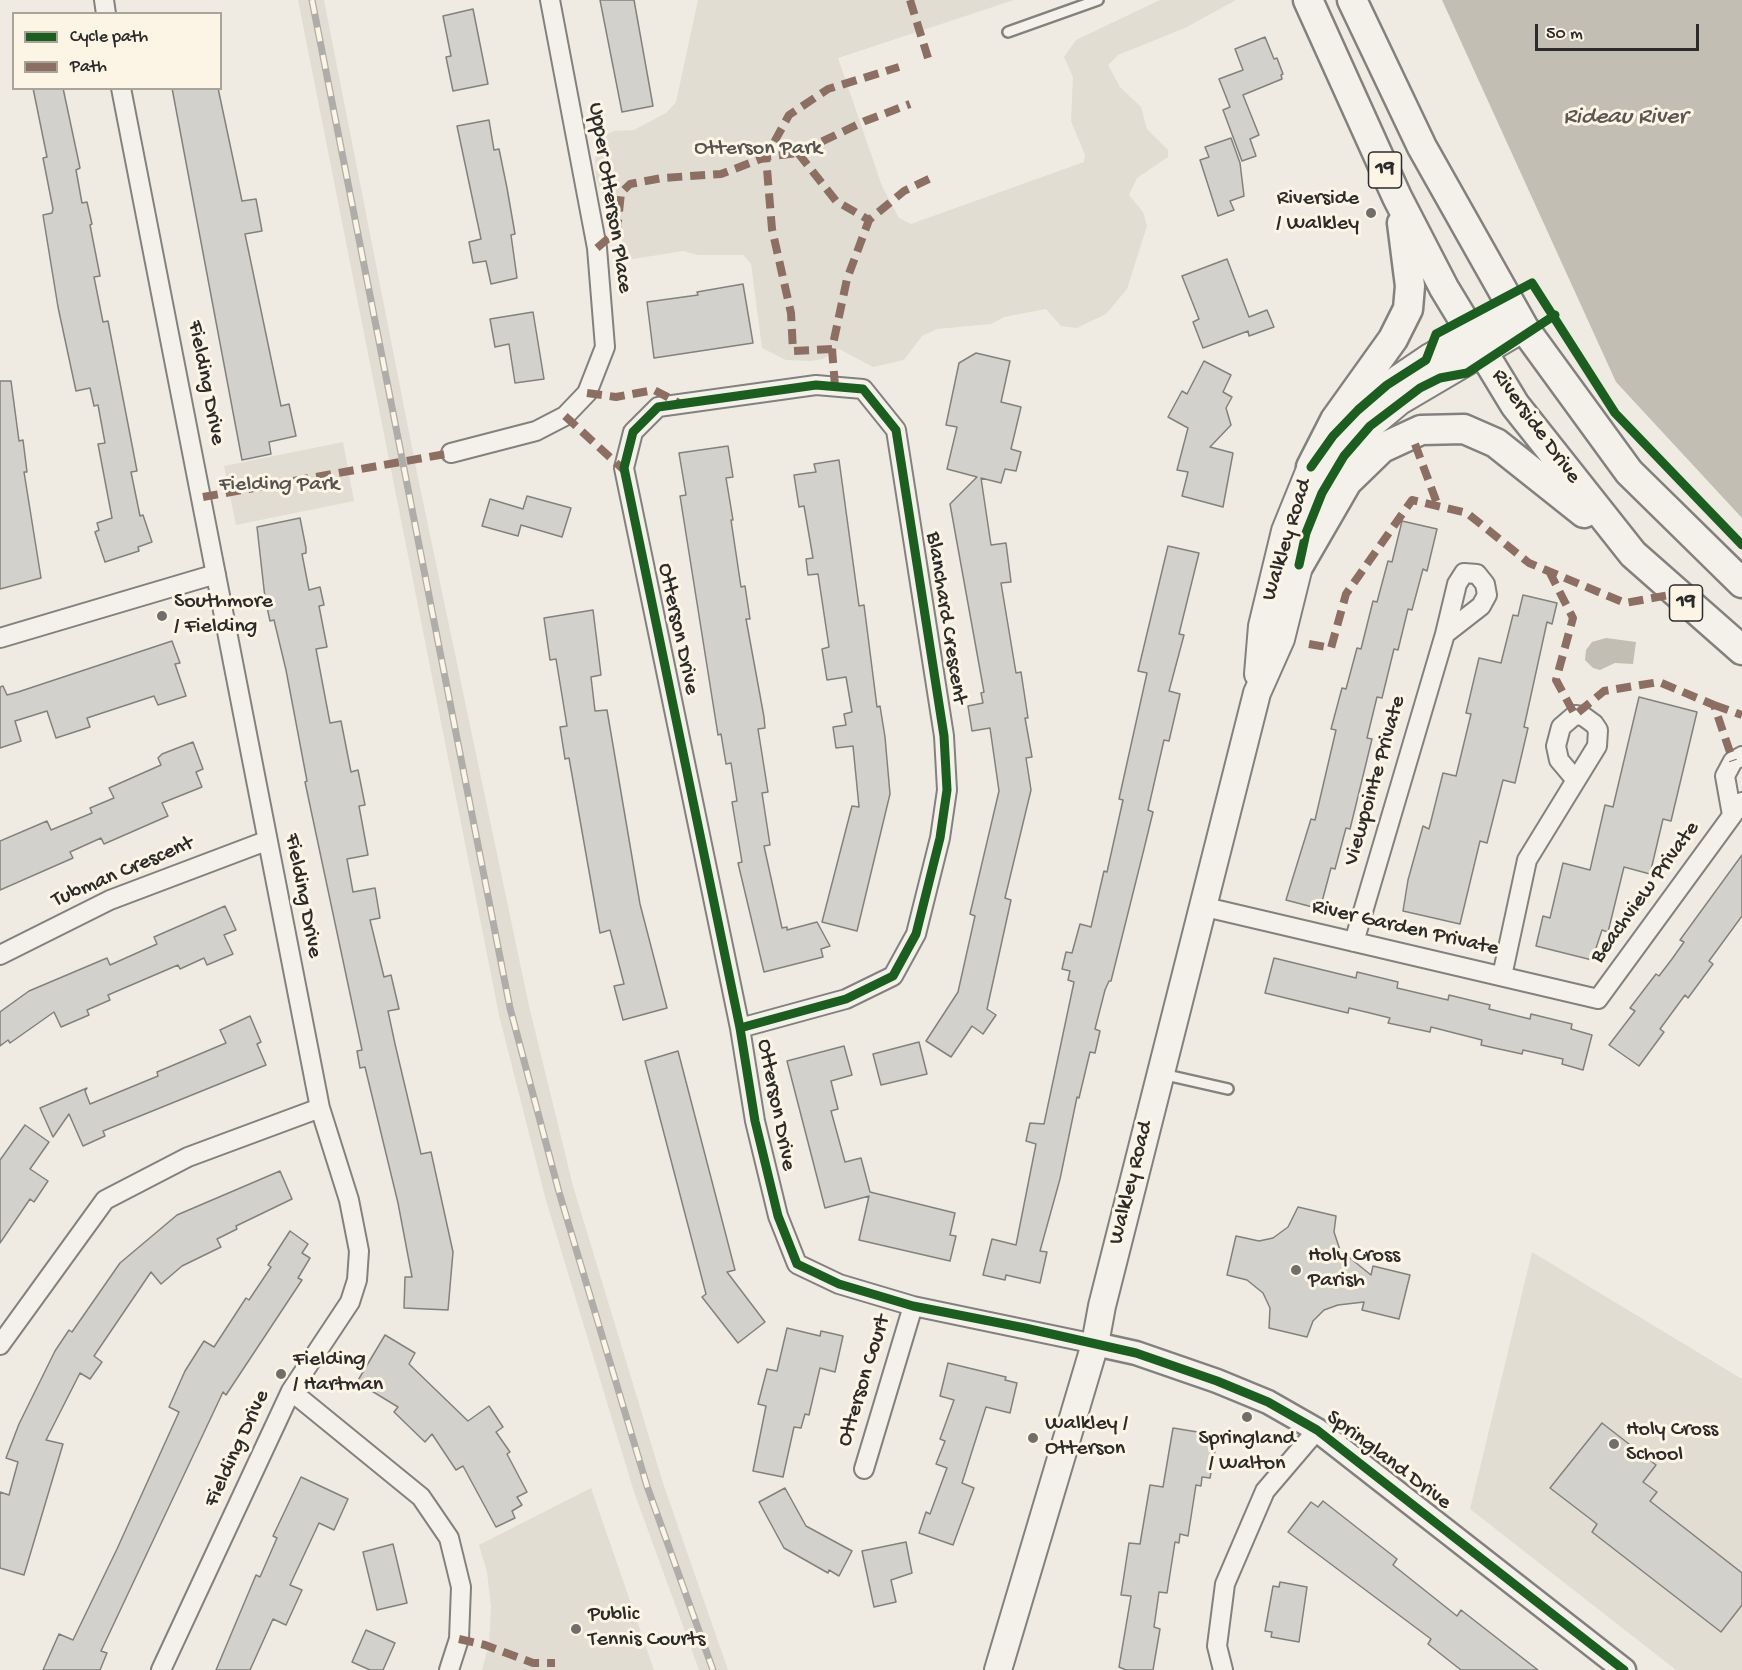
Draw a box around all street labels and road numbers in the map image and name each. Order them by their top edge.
street label: Upper Otterson Place [581,101,637,295]
road number: 19 [1368,152,1402,188]
street label: Fielding Drive [180,319,230,447]
street label: Riverside Drive [1485,364,1585,490]
street label: Walkley Road [1257,476,1319,604]
street label: Blanchard Crescent [918,530,972,706]
street label: Otterson Drive [650,561,704,697]
road number: 19 [1670,585,1702,621]
street label: Viewpointe Private [1339,693,1413,869]
street label: Beachview Private [1586,817,1706,969]
street label: Tubman Crescent [48,831,198,915]
street label: Fielding Drive [277,832,327,960]
street label: River Garden Private [1309,895,1501,963]
street label: Otterson Drive [749,1037,801,1173]
street label: Walkley Road [1104,1119,1160,1247]
street label: Otterson Court [833,1312,897,1450]
street label: Fielding Drive [199,1386,277,1512]
street label: Springland Drive [1320,1405,1456,1517]

